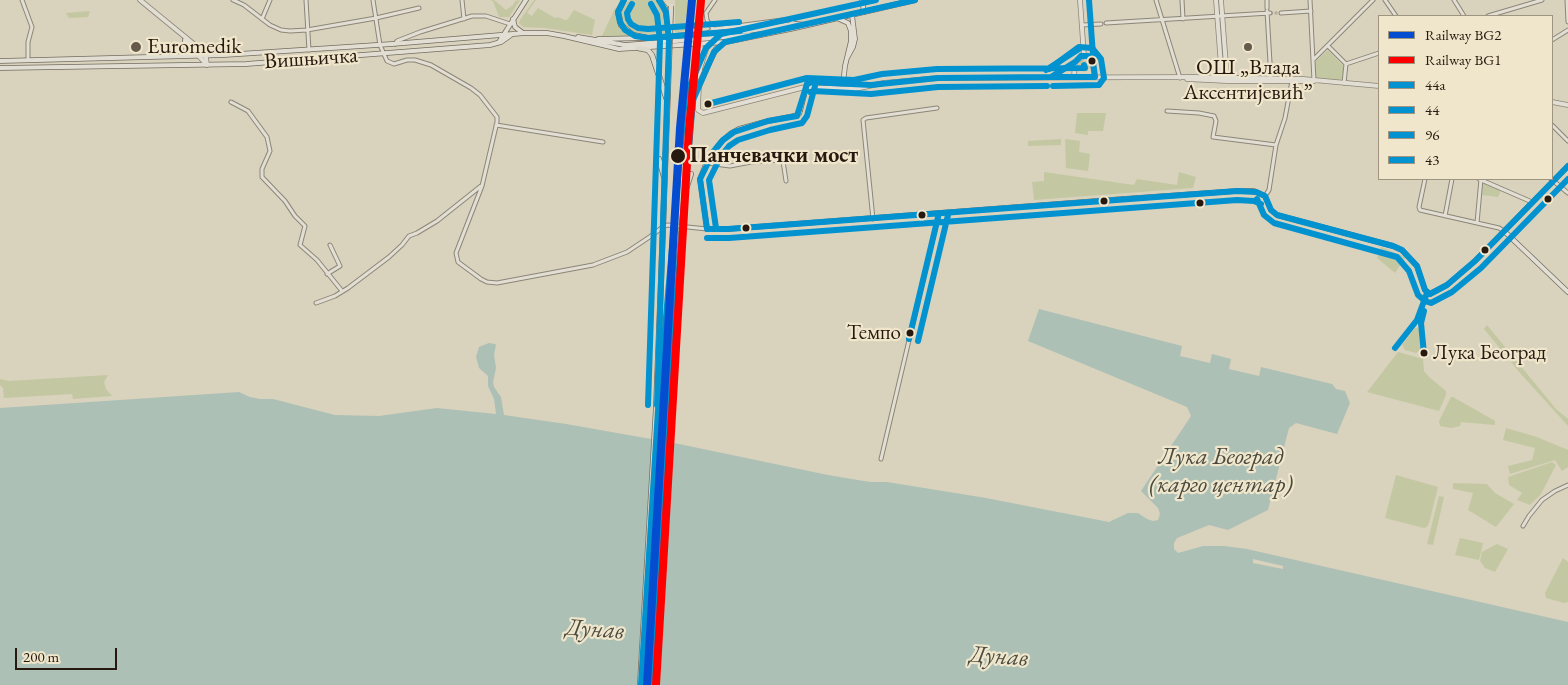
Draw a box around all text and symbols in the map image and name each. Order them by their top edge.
legend [1378,15,1553,180]
text: Railway BG2 [1425,25,1501,44]
place label: Euromedik [147,34,242,60]
marker: Euromedik [129,40,143,54]
marker: ОШ „Влада Аксентијевић” [1242,41,1254,53]
street label: Вишњичка [263,43,359,75]
text: Railway BG1 [1425,50,1501,69]
place label: ОШ „Влада Аксентијевић” [1183,55,1313,106]
unlabelled marker [1087,56,1097,66]
text: 44a [1425,75,1445,94]
unlabelled marker [703,99,713,109]
text: 44 [1425,100,1439,119]
text: 96 [1425,125,1439,144]
place label: Панчевачки мост [690,143,858,169]
marker: Панчевачки мост [669,147,687,165]
text: 43 [1425,150,1439,169]
unlabelled marker [1543,194,1553,204]
unlabelled marker [1099,196,1109,206]
unlabelled marker [1195,198,1205,208]
unlabelled marker [917,210,927,220]
unlabelled marker [741,223,751,233]
unlabelled marker [1480,245,1490,255]
place label: Темпо [847,320,901,346]
marker: Темпо [905,328,915,338]
place label: Лука Београд [1433,340,1546,366]
marker: Лука Београд [1419,348,1429,358]
water label: Лука Београд (карго центар) [1149,443,1293,499]
water label: Дунав [565,614,625,646]
scale bar [18,638,120,670]
water label: Дунав [969,641,1029,673]
text: 200 m [23,647,59,666]

